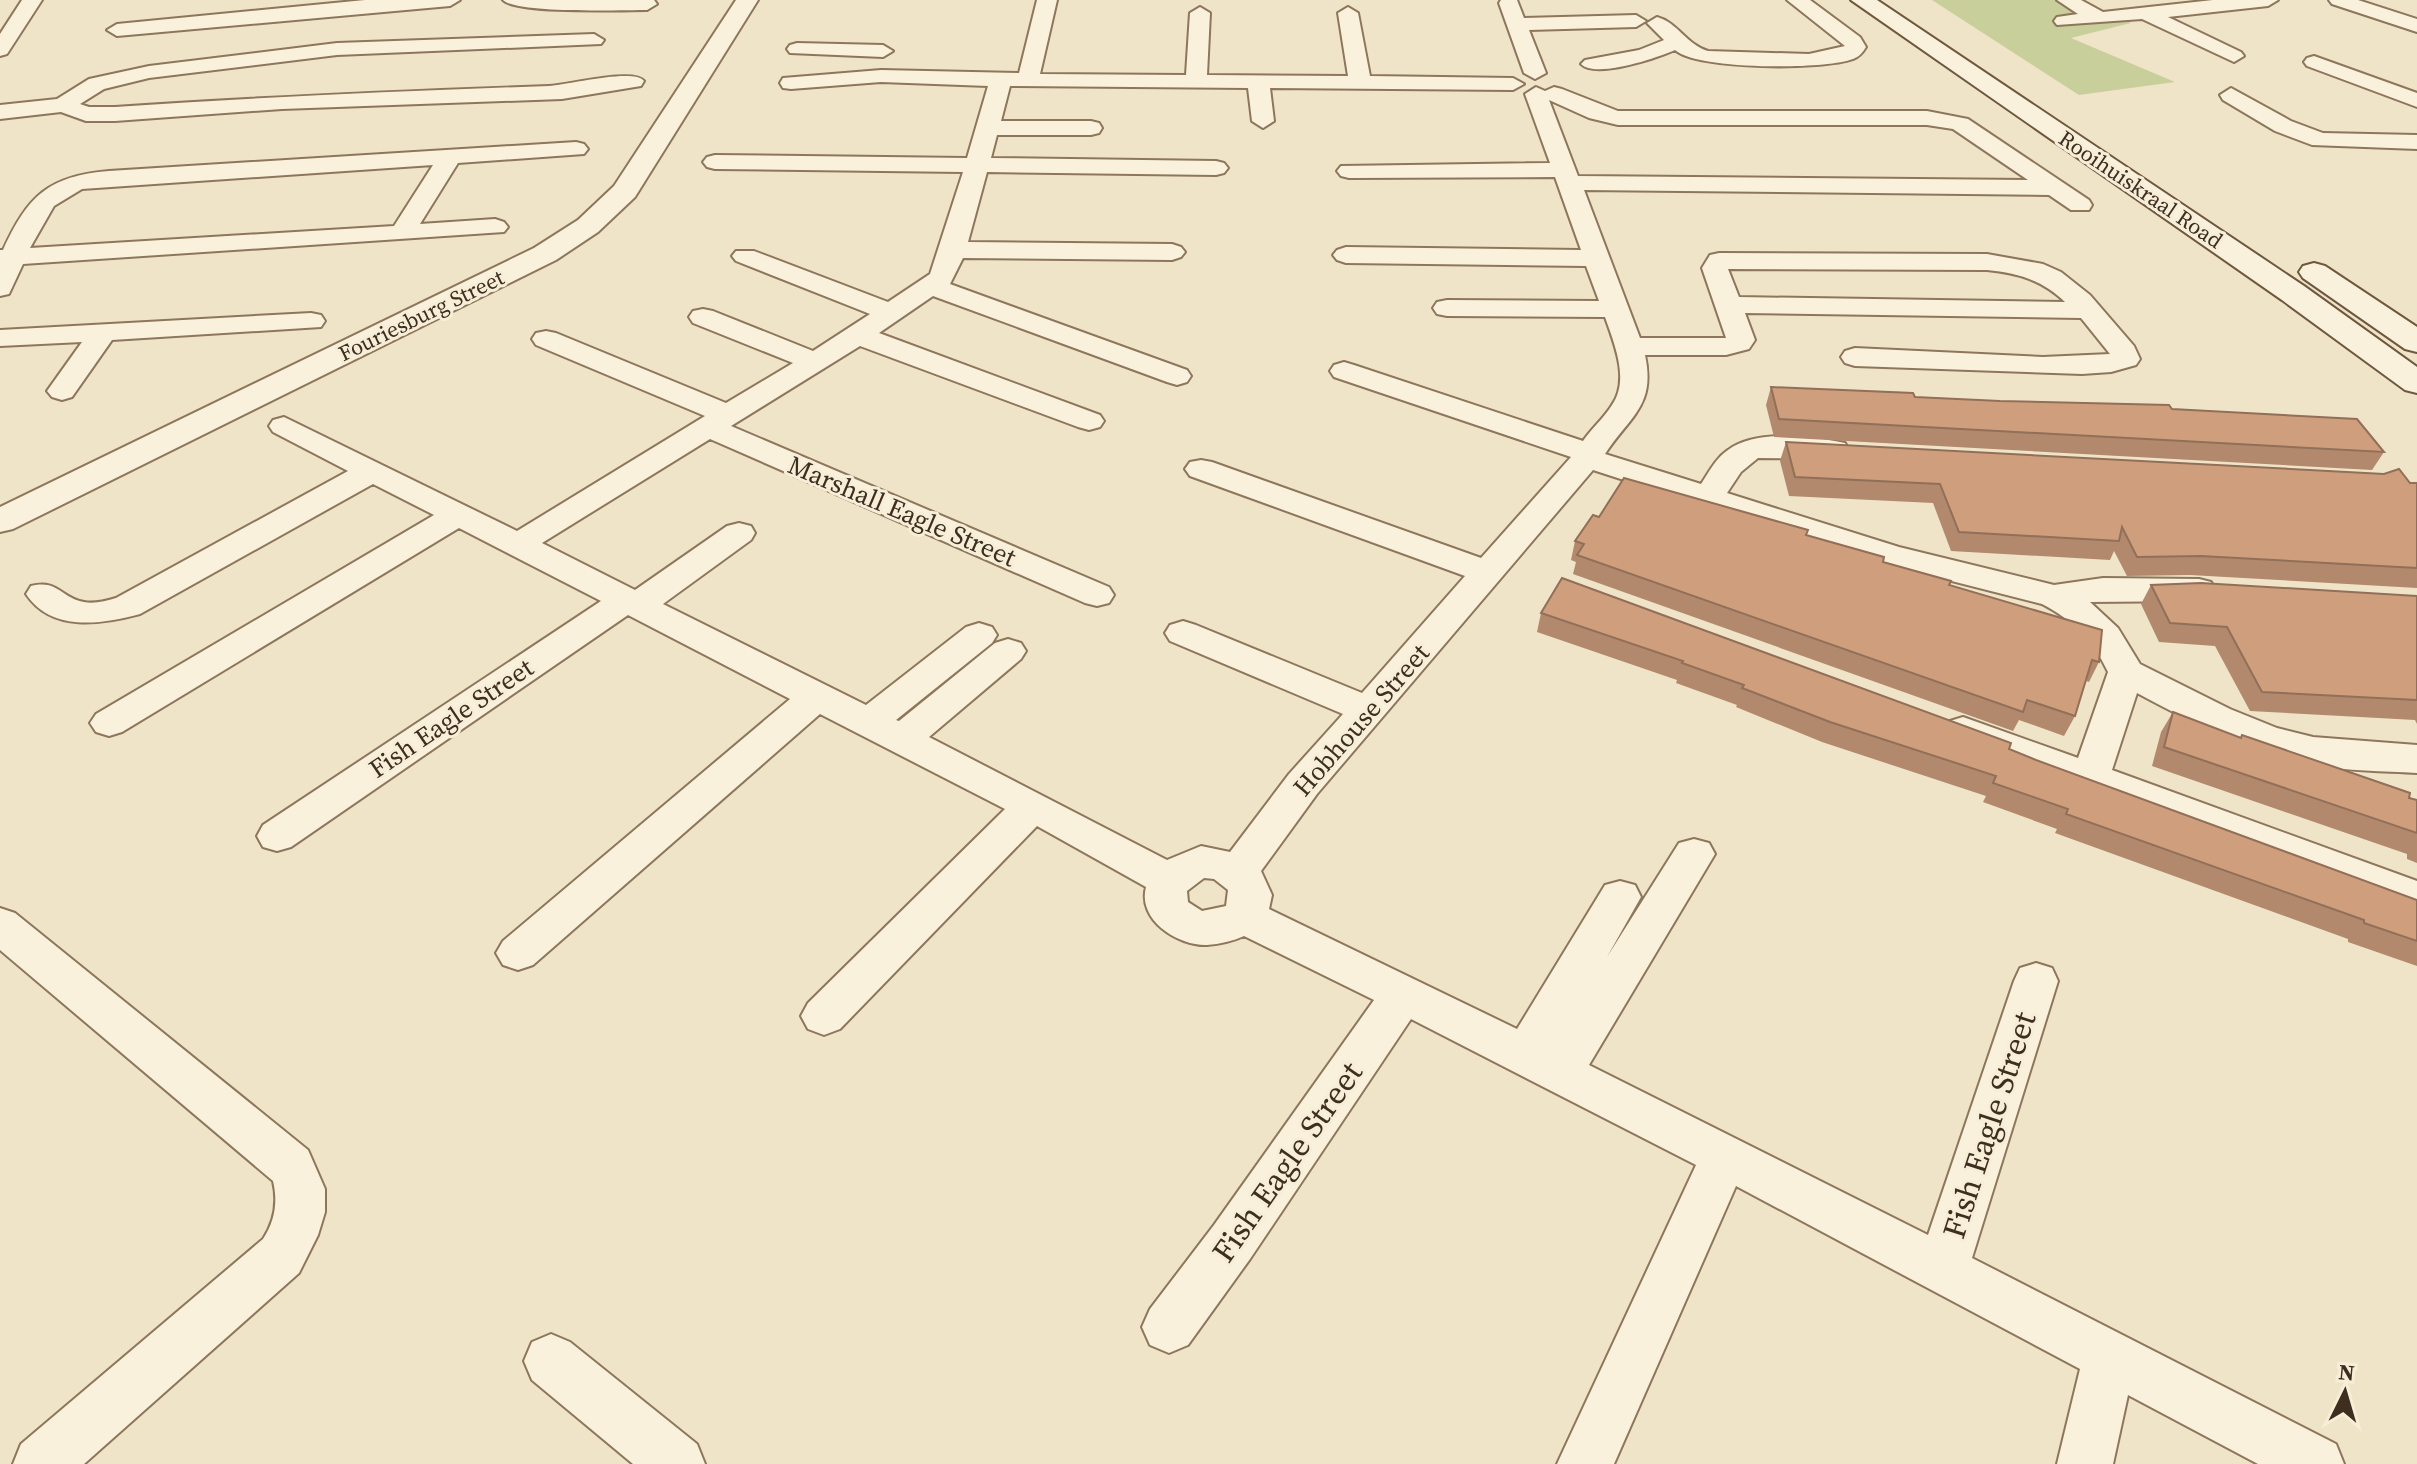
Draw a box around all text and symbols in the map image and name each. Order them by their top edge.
street label: Rooihuiskraal Road [2053,123,2229,255]
street label: Fouriesburg Street [333,262,510,368]
street label: Marshall Eagle Street [782,447,1022,576]
street label: Hobhouse Street [1285,636,1438,804]
street label: Fish Eagle Street [362,649,541,786]
street label: Fish Eagle Street [1932,1006,2046,1244]
street label: Fish Eagle Street [1201,1052,1373,1271]
north arrow [2305,1352,2385,1432]
text: N [2337,1356,2356,1388]

